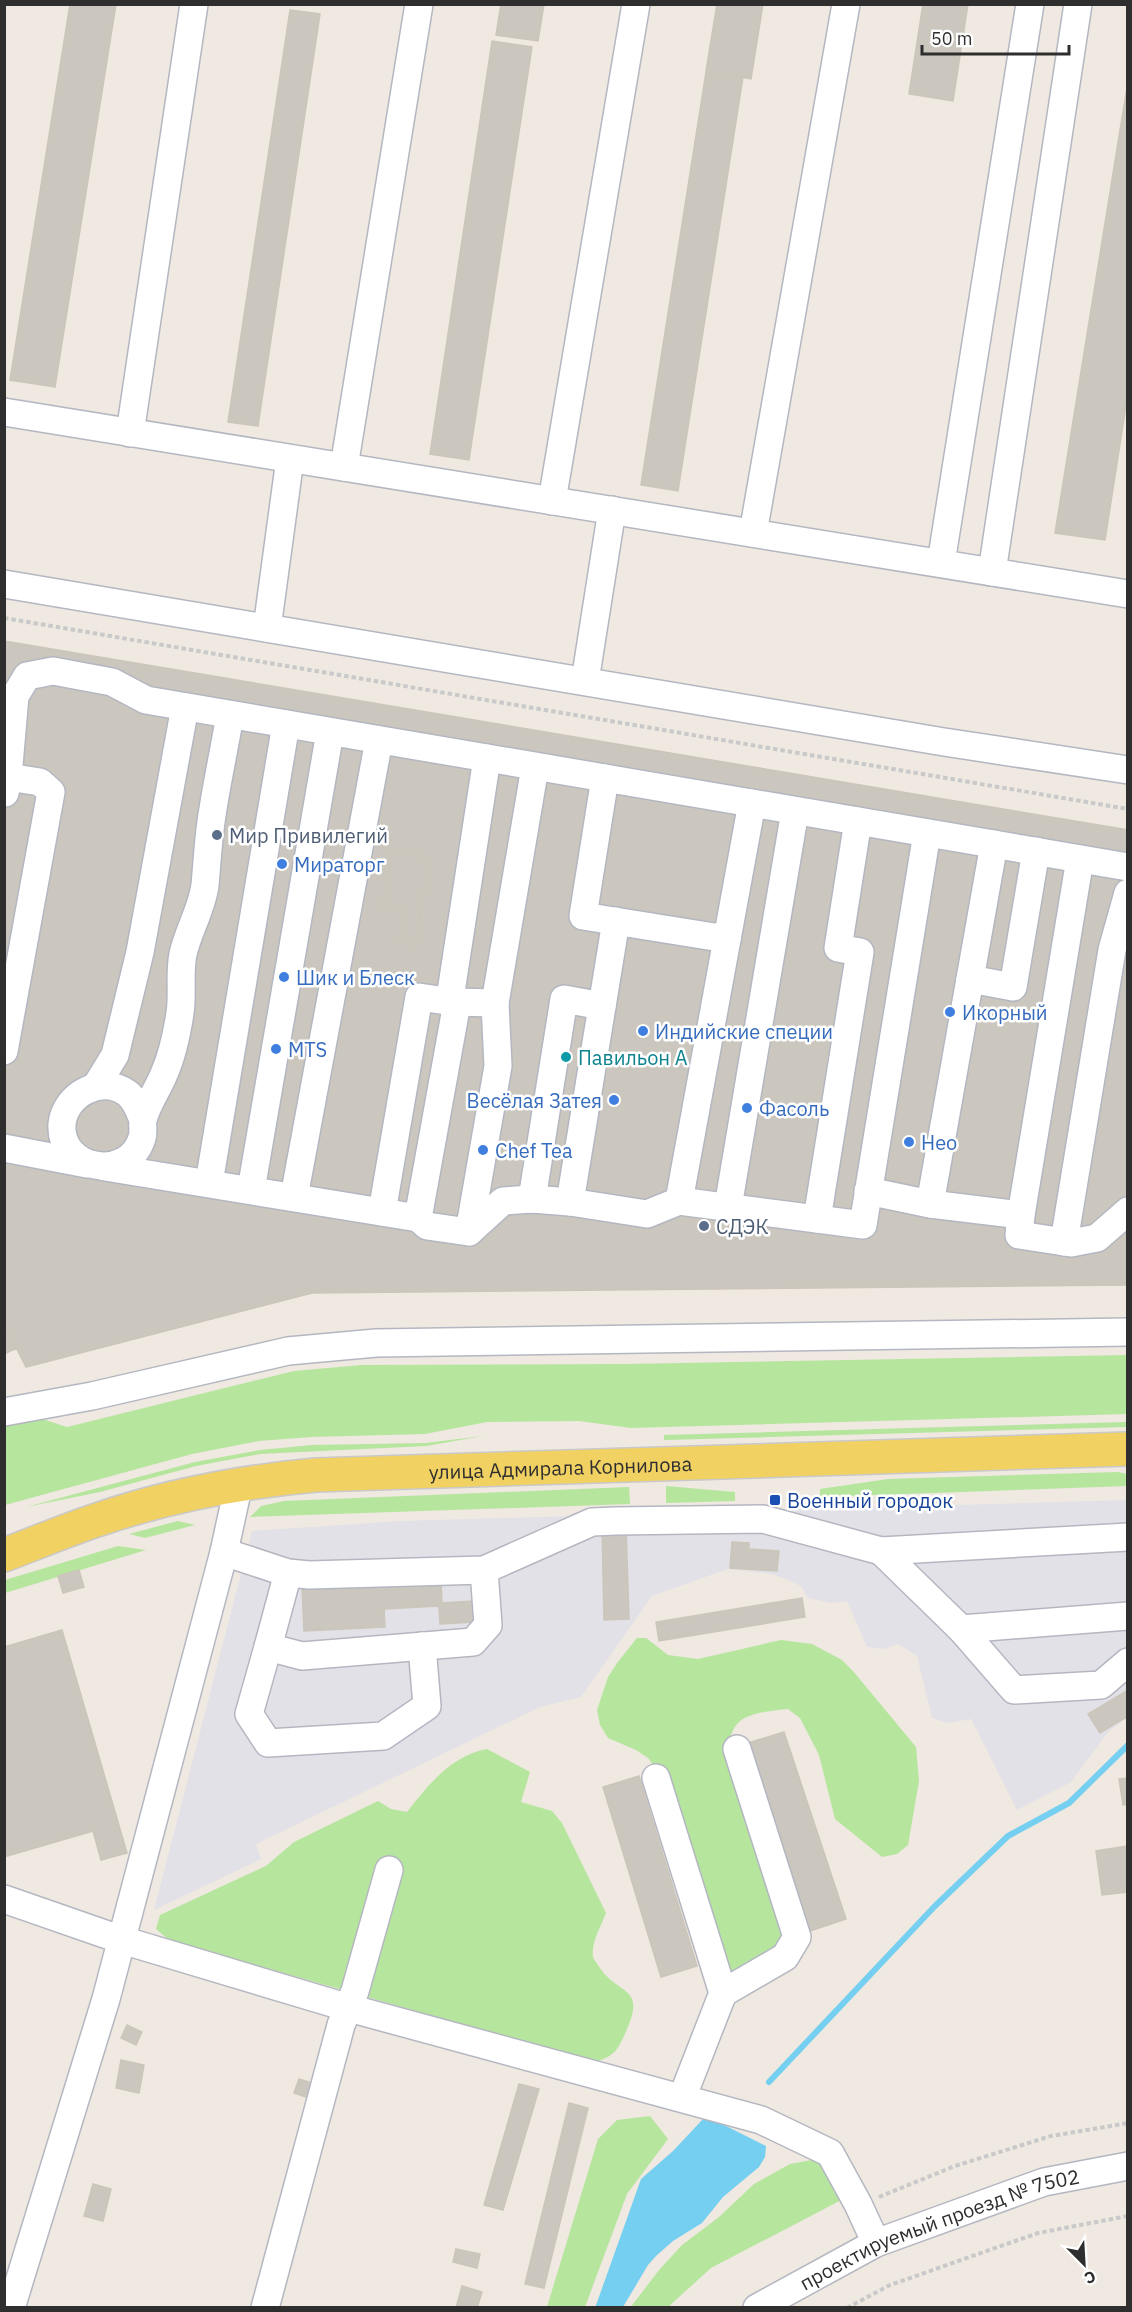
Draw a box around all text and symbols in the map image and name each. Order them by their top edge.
scale bar [922,18,1069,56]
text: 50 m [931,27,973,50]
place label: Мир Привилегий [229,822,388,849]
marker: Мир Привилегий [210,828,224,842]
place label: Мираторг [294,851,385,878]
marker: Мираторг [275,857,289,871]
place label: Шик и Блеск [296,964,415,991]
marker: Шик и Блеск [277,970,291,984]
place label: Икорный [962,999,1048,1026]
marker: Икорный [943,1005,957,1019]
place label: Индийские специи [655,1018,833,1045]
marker: Индийские специи [636,1024,650,1038]
place label: MTS [288,1036,327,1063]
marker: MTS [269,1042,283,1056]
place label: Павильон А [578,1044,688,1071]
marker: Павильон А [559,1050,573,1064]
place label: Весёлая Затея [467,1087,602,1114]
marker: Весёлая Затея [607,1093,621,1107]
place label: Фасоль [759,1095,829,1122]
marker: Фасоль [740,1101,754,1115]
place label: Нео [921,1129,957,1156]
marker: Нео [902,1135,916,1149]
place label: Chef Tea [495,1137,573,1164]
marker: Chef Tea [476,1143,490,1157]
place label: СДЭК [716,1213,769,1240]
marker: СДЭК [697,1219,711,1233]
street label: улица Адмирала Корнилова [428,1449,693,1485]
place label: Военный городок [787,1487,953,1514]
marker: Военный городок [768,1493,782,1507]
street label: проектируемый проезд № 7502 [794,2162,1081,2296]
north arrow [1054,2234,1114,2294]
text: С [1081,2266,1099,2289]

